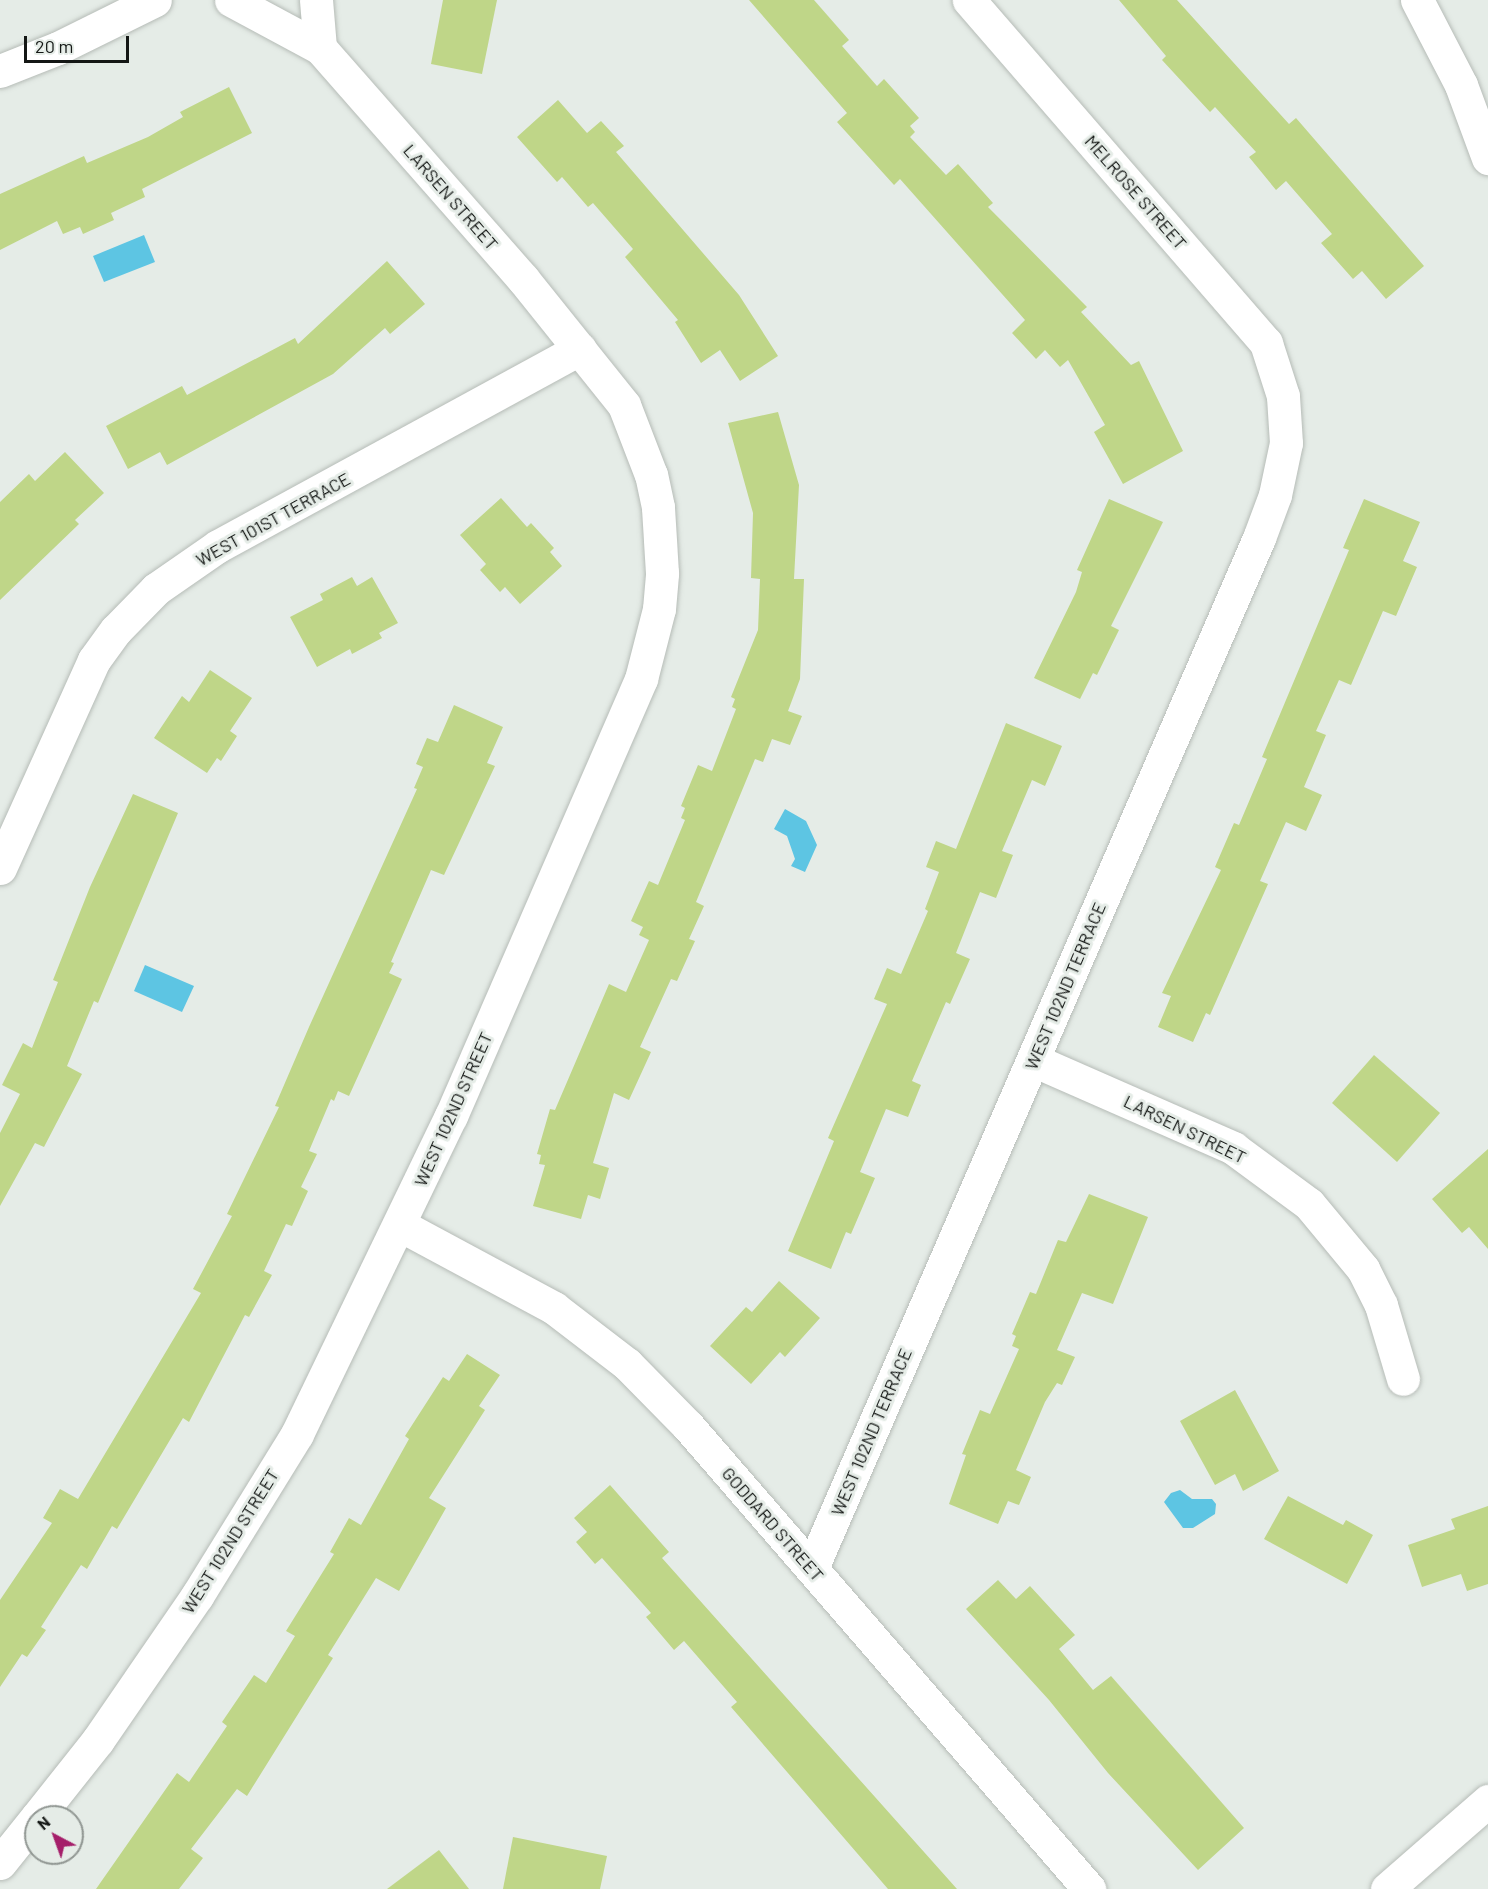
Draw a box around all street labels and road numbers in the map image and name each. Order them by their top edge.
street label: MELROSE STREET [1080,130,1192,254]
street label: LARSEN STREET [399,140,503,254]
street label: WEST 101ST TERRACE [192,468,354,570]
street label: WEST 102ND TERRACE [1020,899,1110,1073]
street label: WEST 102ND STREET [409,1029,497,1189]
street label: LARSEN STREET [1120,1090,1250,1168]
street label: WEST 102ND TERRACE [826,1345,916,1519]
street label: GODDARD STREET [718,1463,828,1585]
street label: WEST 102ND STREET [177,1465,283,1617]

